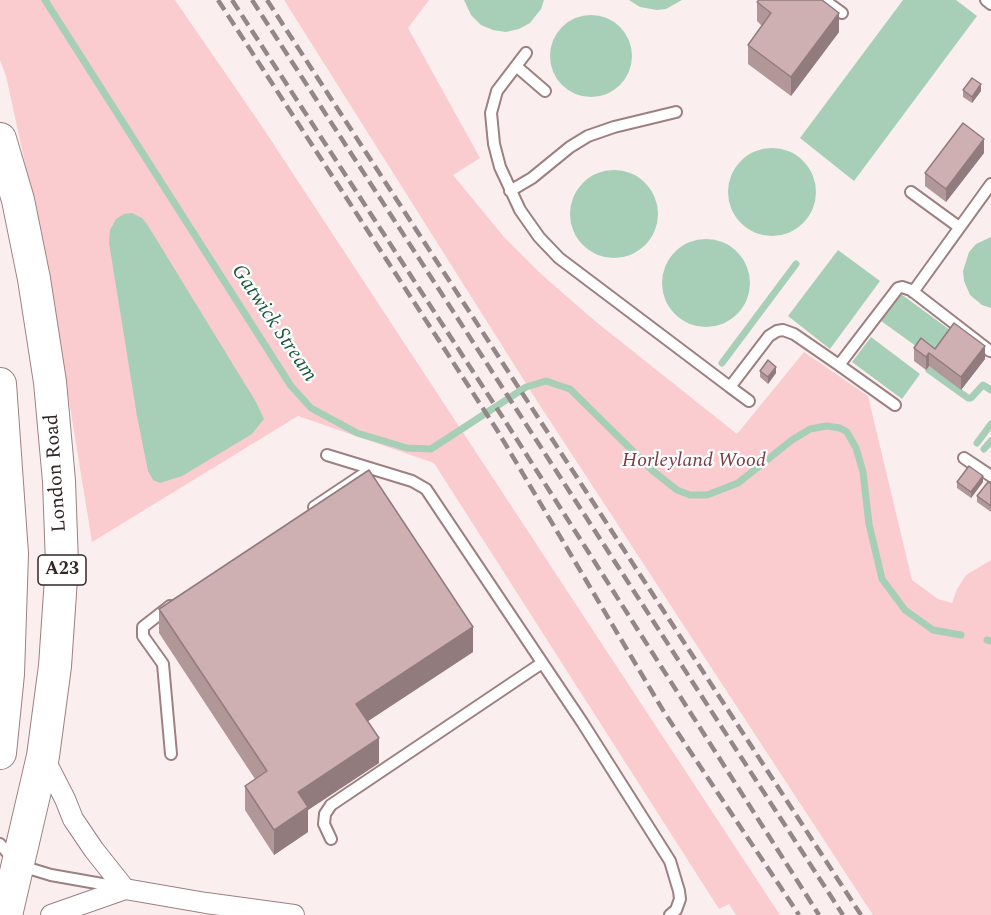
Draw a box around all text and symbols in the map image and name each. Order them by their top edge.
water label: Gatwick Stream [224,261,322,387]
street label: London Road [41,413,73,533]
park label: Horleyland Wood [622,450,766,474]
road number: A23 [38,555,86,585]

